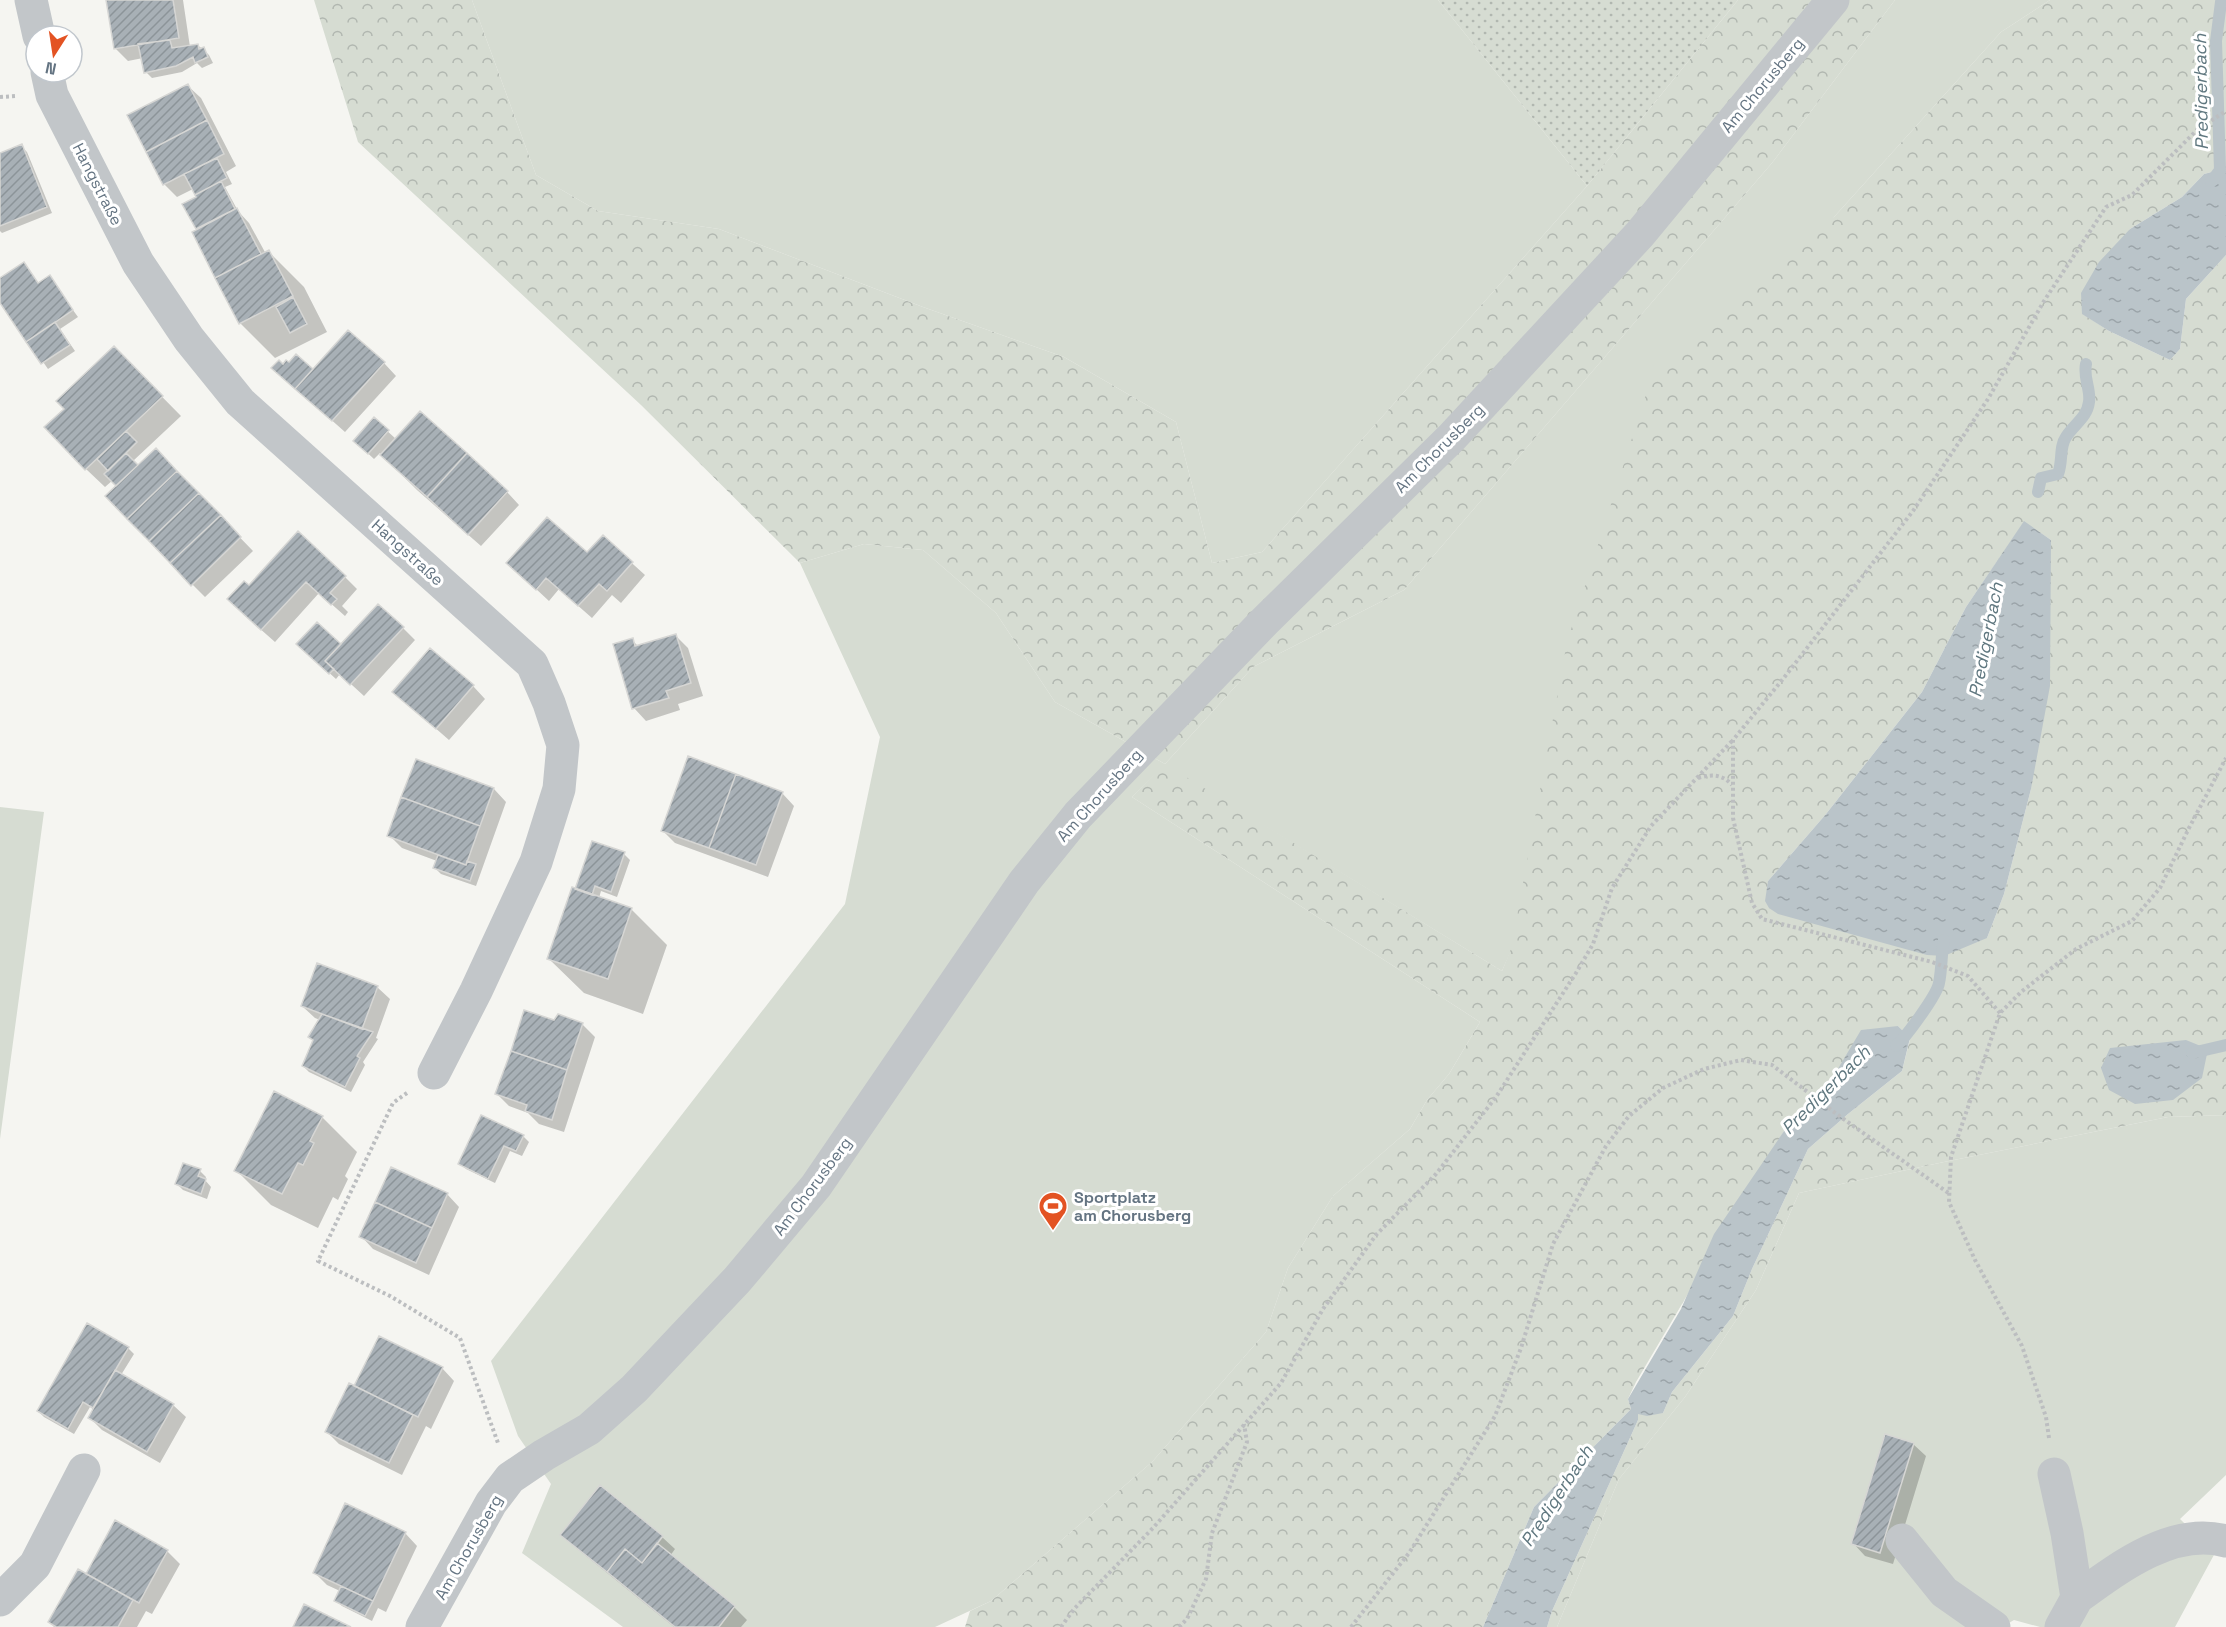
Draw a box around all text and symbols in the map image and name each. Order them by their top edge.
north arrow [24,24,84,84]
street label: Am Chorusberg [1716,33,1808,137]
water label: Predigerbach [2188,33,2213,150]
text: N [44,57,58,80]
street label: Hangstraße [68,139,127,229]
street label: Am Chorusberg [1390,399,1488,497]
street label: Hangstraße [367,514,448,590]
water label: Predigerbach [1963,580,2008,699]
street label: Am Chorusberg [1052,744,1147,846]
water label: Predigerbach [1776,1040,1876,1139]
street label: Am Chorusberg [769,1133,856,1240]
place label: Sportplatz am Chorusberg [1074,1187,1191,1226]
sports icon: Sportplatz am Chorusberg [1037,1190,1069,1232]
water label: Predigerbach [1515,1440,1598,1551]
street label: Am Chorusberg [430,1491,507,1604]

